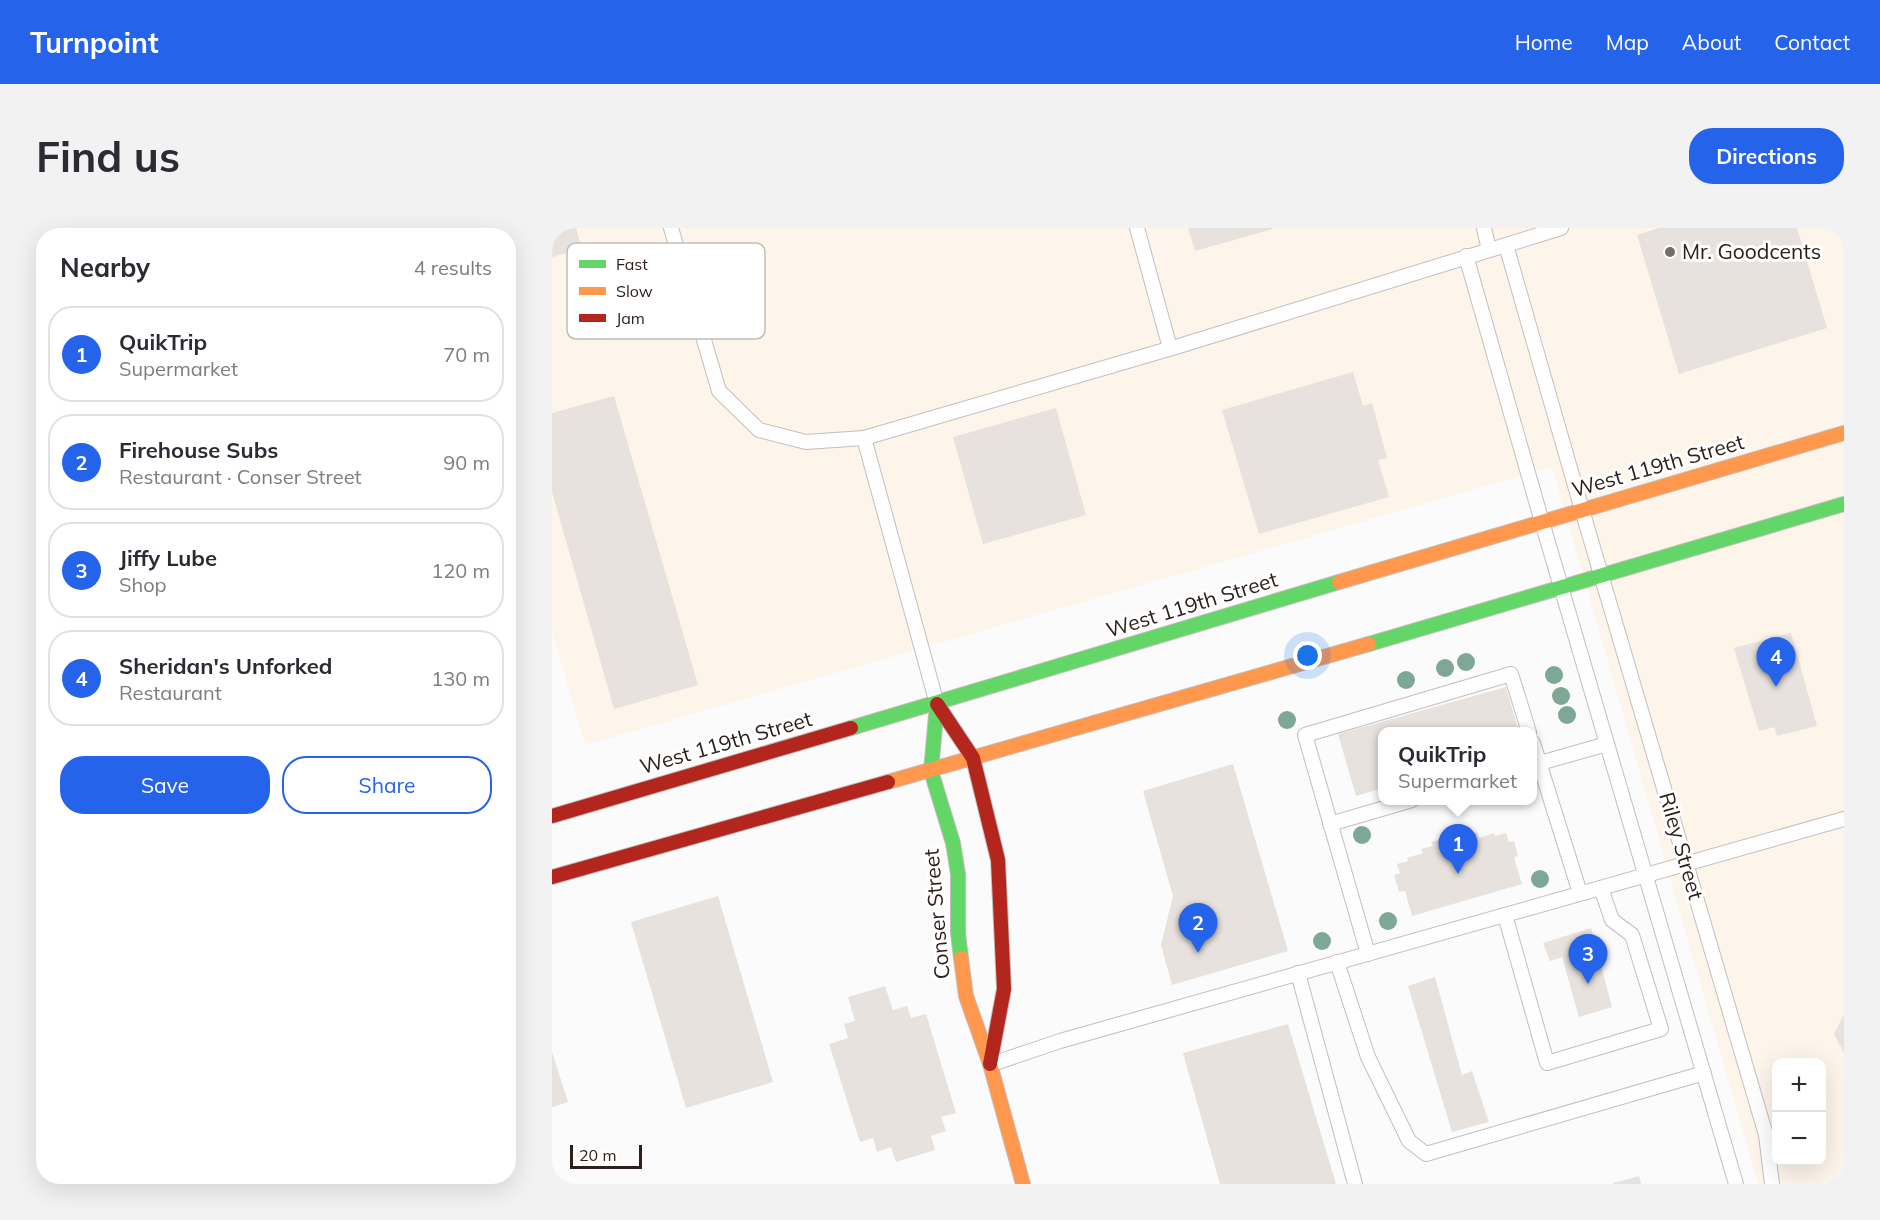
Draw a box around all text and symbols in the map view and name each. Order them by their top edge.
text: Turnpoint [30,25,159,60]
text: Home [1515,29,1573,55]
text: Map [1606,29,1649,55]
text: About [1682,29,1741,55]
text: Contact [1774,29,1850,55]
button: Directions [1689,128,1844,184]
text: Find us [36,130,180,183]
place label: Mr. Goodcents [1682,238,1821,264]
legend [567,243,765,339]
marker: Mr. Goodcents [1663,245,1677,259]
text: Nearby [60,251,150,284]
text: Fast [616,254,648,274]
text: 4 results [414,255,492,280]
text: Slow [616,281,653,301]
text: Jam [616,308,645,328]
text: QuikTrip [119,328,207,356]
text: 1 [76,342,88,367]
text: 70 m [443,342,490,367]
text: Supermarket [119,356,238,381]
street label: West 119th Street [1569,428,1747,502]
text: Firehouse Subs [119,436,278,464]
text: 2 [76,450,88,475]
text: 90 m [443,450,490,475]
text: Restaurant · Conser Street [119,464,362,489]
text: Jiffy Lube [119,544,217,572]
text: 3 [76,558,88,583]
text: 120 m [431,558,490,583]
street label: West 119th Street [1103,566,1280,642]
text: Shop [119,572,167,597]
pin: 4 [1756,638,1796,687]
your location [1293,641,1322,670]
text: Sheridan's Unforked [119,652,333,680]
text: 4 [76,666,88,691]
text: 130 m [431,666,490,691]
text: Restaurant [119,680,222,705]
street label: West 119th Street [637,705,815,779]
popup [1378,727,1537,805]
text: QuikTrip [1398,740,1486,768]
button: Save [60,756,270,814]
button: Share [282,756,492,814]
text: Supermarket [1398,768,1517,793]
street label: Riley Street [1654,789,1710,902]
pin: 1 [1438,824,1478,874]
street label: Conser Street [917,848,955,980]
pin: 2 [1178,904,1218,953]
pin: 3 [1568,934,1608,984]
map controls [1772,1058,1826,1166]
button: + [1772,1058,1826,1112]
button: − [1772,1112,1826,1166]
scale bar [570,1142,642,1170]
text: 20 m [579,1145,616,1165]

